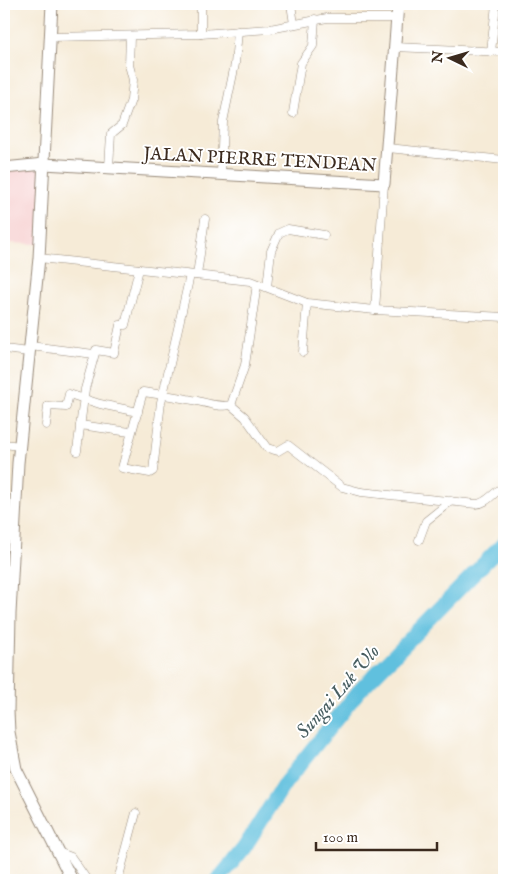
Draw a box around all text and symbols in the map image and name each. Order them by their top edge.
north arrow [426,32,476,82]
text: N [428,50,448,65]
street label: JALAN PIERRE TENDEAN [141,143,377,178]
water label: Sungai Luk Ulo [291,641,386,744]
scale bar [316,819,437,851]
text: 100 m [323,828,359,847]

